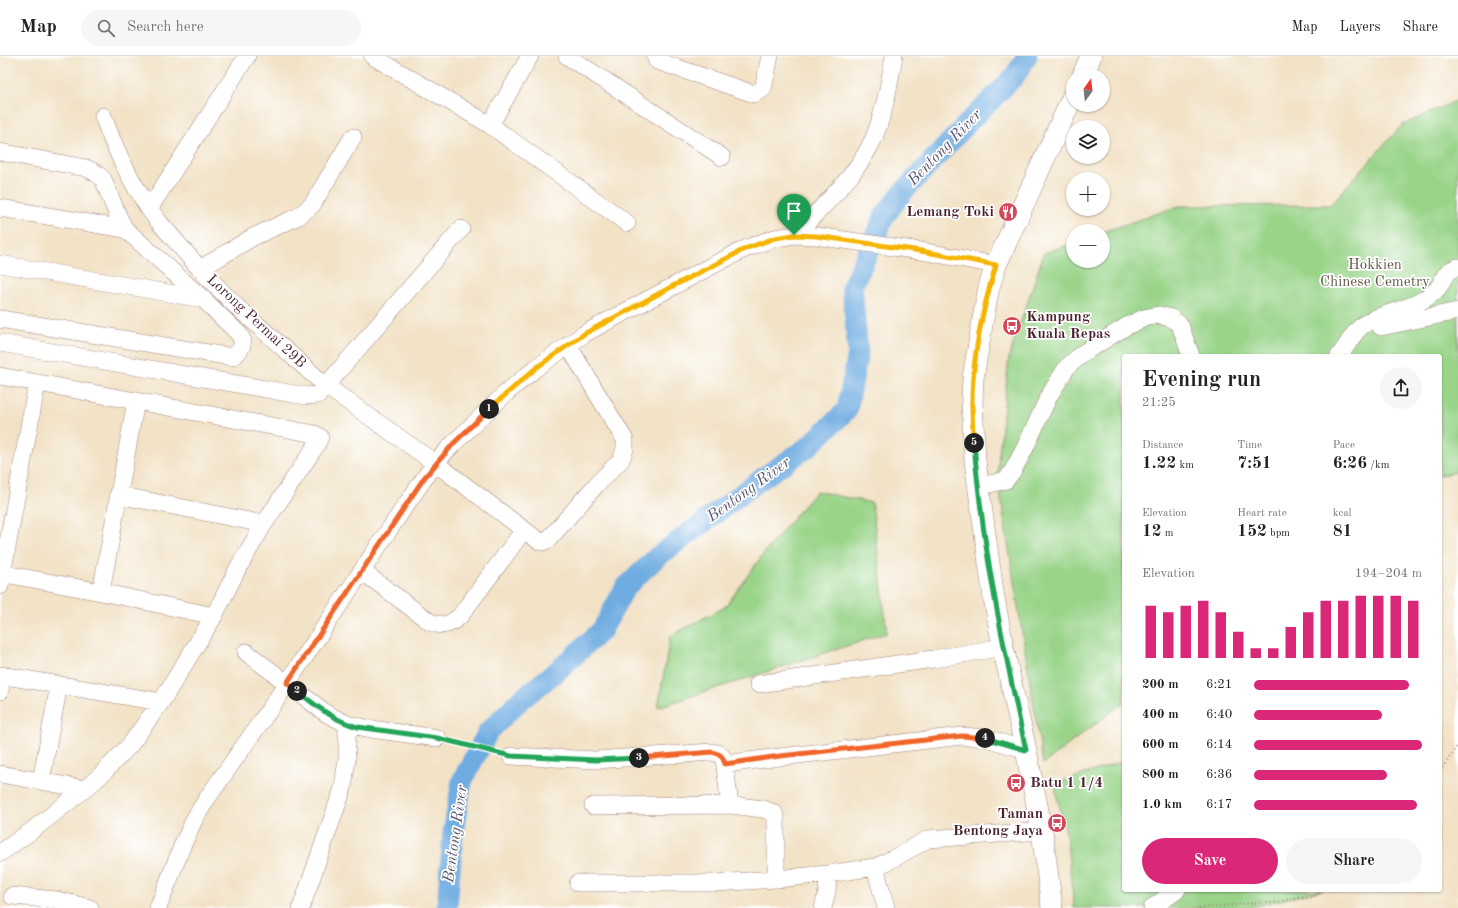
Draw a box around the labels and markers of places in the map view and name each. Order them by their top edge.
pin [777,194,811,235]
restaurant icon: Lemang Toki [997,201,1019,223]
place label: Lemang Toki [906,205,994,220]
place label: Kampung Kuala Repas [1026,310,1110,342]
bus stop icon: Kampung Kuala Repas [1001,315,1023,337]
pin: 1 [479,399,499,419]
pin: 5 [964,433,984,453]
pin: 2 [287,681,307,701]
pin: 4 [975,728,995,748]
pin: 3 [629,748,649,768]
bus stop icon: Batu 1 1/4 [1005,772,1027,794]
place label: Batu 1 1/4 [1030,776,1103,791]
place label: Taman Bentong Jaya [953,807,1043,839]
bus stop icon: Taman Bentong Jaya [1046,812,1068,834]

